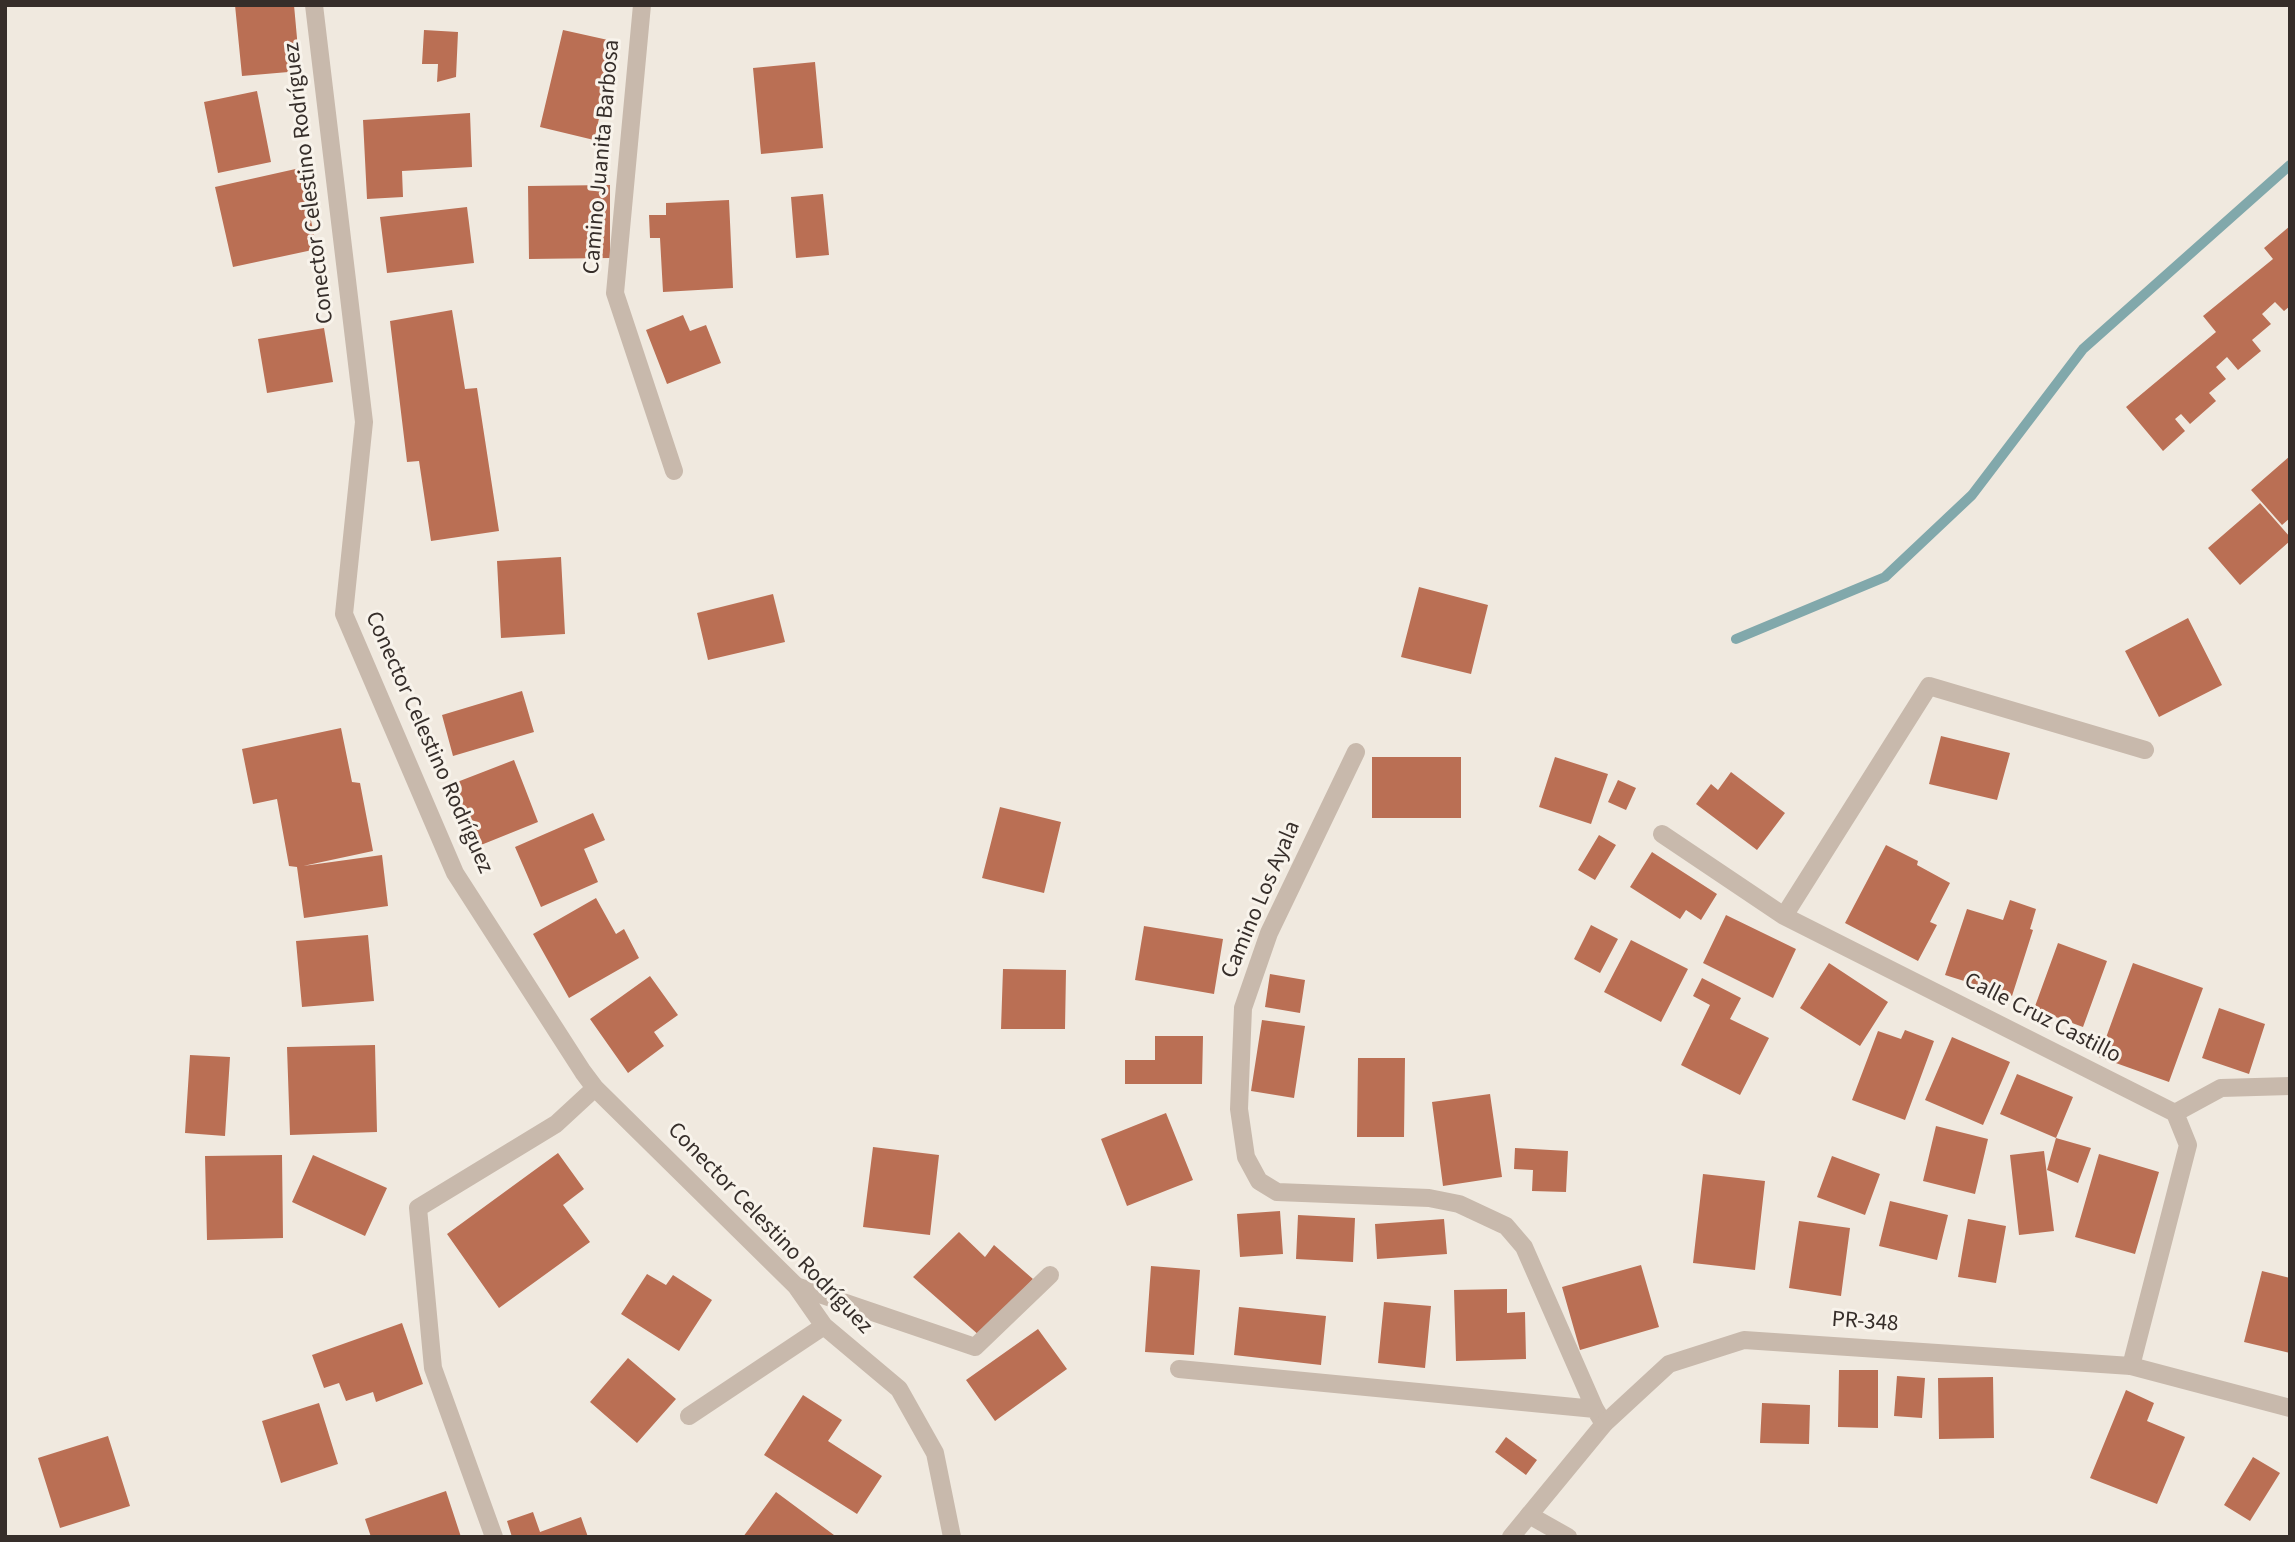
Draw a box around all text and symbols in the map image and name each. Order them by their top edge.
street label: Camino Juanita Barbosa [579,39,627,275]
street label: Conector Celestino Rodríguez [279,41,341,325]
street label: Conector Celestino Rodríguez [358,608,498,878]
street label: Camino Los Ayala [1216,817,1308,983]
street label: Calle Cruz Castillo [1959,968,2125,1070]
street label: Conector Celestino Rodríguez [661,1117,877,1341]
street label: PR-348 [1831,1307,1899,1339]

